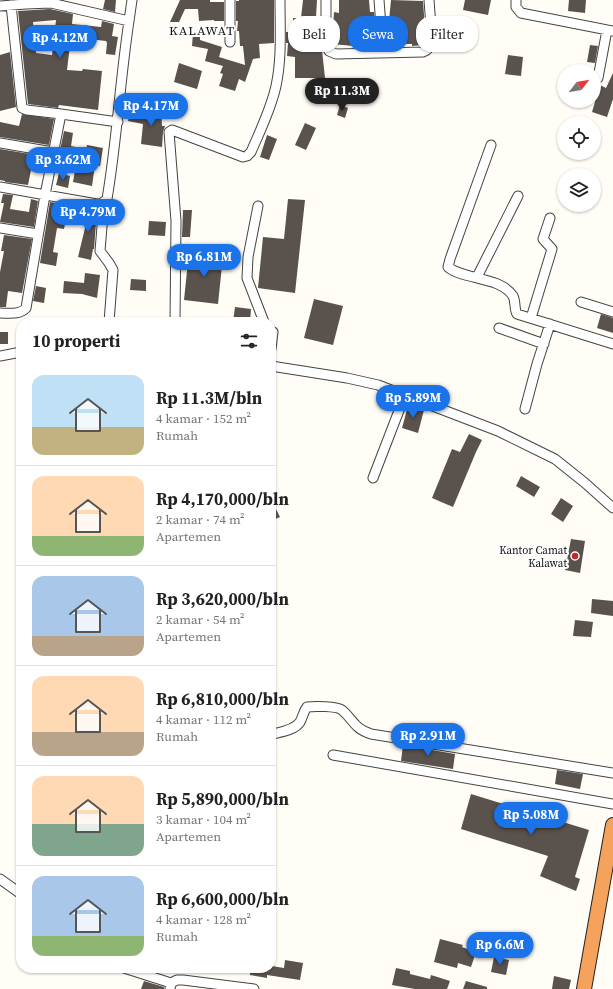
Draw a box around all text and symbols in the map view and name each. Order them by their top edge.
chip: Beli [288,16,340,52]
chip: Sewa [348,16,408,52]
chip: Filter [416,16,478,52]
district label: KALAWAT [169,22,235,39]
pin: Rp 4.12M [19,25,101,59]
text: Rp 4.12M [32,29,88,46]
north arrow [557,64,601,108]
map controls [557,64,601,212]
pin: Rp 11.3M [301,78,383,112]
text: Rp 11.3M [314,82,370,99]
pin: Rp 4.17M [110,93,192,127]
text: Rp 4.17M [123,97,179,114]
button: locate [557,116,601,160]
pin: Rp 3.62M [22,147,104,181]
text: Rp 3.62M [35,151,91,168]
button: layers [557,168,601,212]
pin: Rp 4.79M [47,199,129,233]
text: Rp 4.79M [60,203,116,220]
pin: Rp 6.81M [163,244,245,278]
text: Rp 6.81M [176,248,232,265]
text: 10 properti [32,329,120,353]
icon: filters [238,330,260,352]
pin: Rp 5.89M [372,385,454,419]
text: Rp 11.3M/bln [156,386,262,410]
text: Rp 5.89M [385,389,441,406]
icon: home [64,391,112,439]
text: 4 kamar · 152 m² [156,410,251,427]
text: Rumah [156,427,198,444]
text: Rp 4,170,000/bln [156,487,289,511]
icon: home [64,492,112,540]
text: 2 kamar · 74 m² [156,511,245,528]
text: Apartemen [156,528,221,545]
place label: Kantor Camat Kalawat [499,543,567,571]
marker: Kantor Camat Kalawat [570,551,580,561]
text: Rp 3,620,000/bln [156,587,289,611]
icon: home [64,592,112,640]
text: 2 kamar · 54 m² [156,611,245,628]
text: Apartemen [156,628,221,645]
text: Rp 6,810,000/bln [156,687,289,711]
icon: home [64,692,112,740]
text: 4 kamar · 112 m² [156,711,251,728]
pin: Rp 2.91M [387,723,469,757]
text: Rp 2.91M [400,727,456,744]
text: Rumah [156,728,198,745]
text: Rp 5,890,000/bln [156,787,289,811]
icon: home [64,792,112,840]
pin: Rp 5.08M [490,802,572,836]
text: Rp 5.08M [503,806,559,823]
text: 3 kamar · 104 m² [156,811,251,828]
text: Apartemen [156,828,221,845]
text: Rp 6,600,000/bln [156,887,289,911]
icon: home [64,892,112,940]
text: 4 kamar · 128 m² [156,911,251,928]
text: Rumah [156,928,198,945]
pin: Rp 6.6M [463,932,537,966]
text: Rp 6.6M [475,936,525,953]

